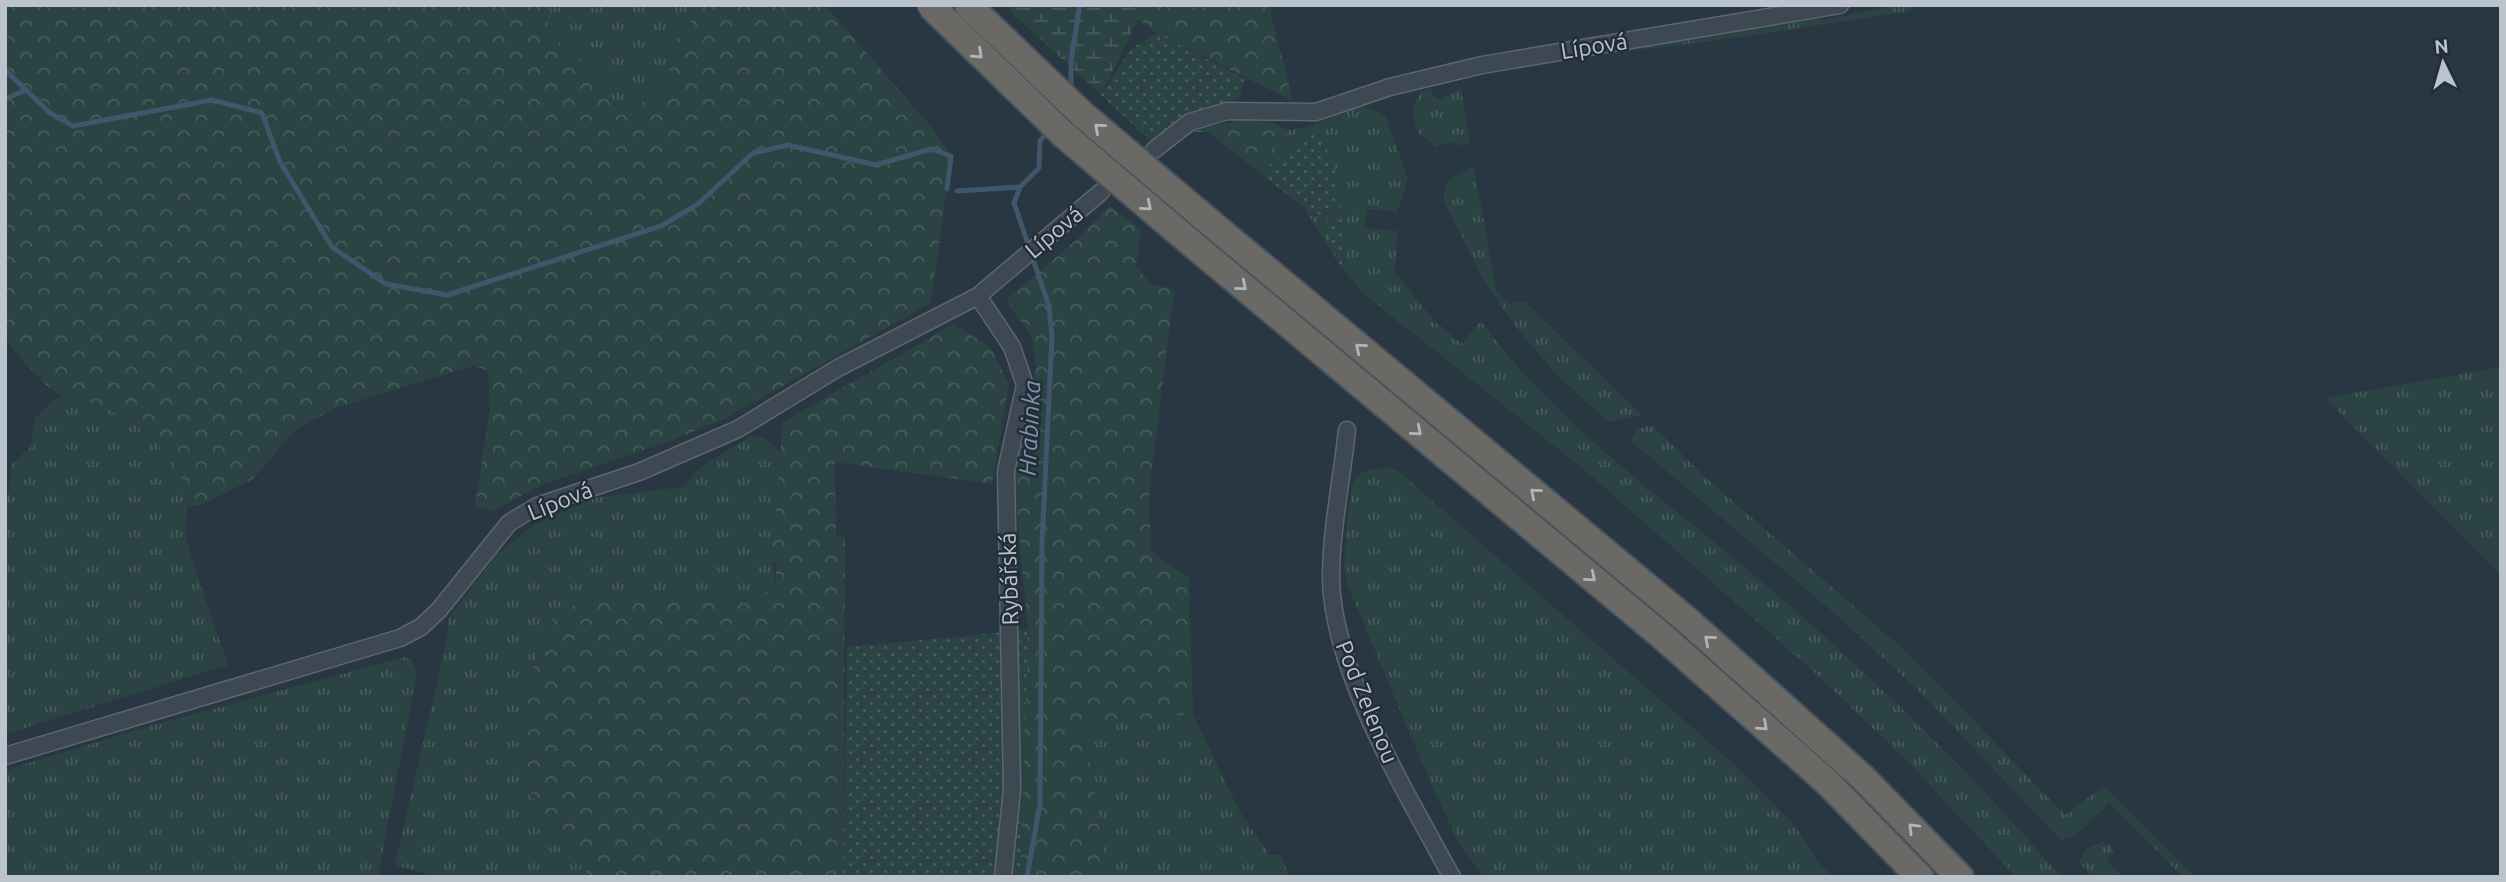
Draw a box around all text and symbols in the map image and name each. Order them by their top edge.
street label: Lípová [1559,28,1629,63]
north arrow [2408,28,2478,98]
text: N [2433,34,2450,58]
one-way arrow [970,46,983,58]
one-way arrow [1094,124,1107,137]
one-way arrow [1139,198,1152,210]
street label: Lípová [1020,200,1087,263]
one-way arrow [1235,277,1247,290]
one-way arrow [1355,344,1368,356]
water label: Hrabinka [1014,380,1045,476]
one-way arrow [1409,423,1421,436]
street label: Lípová [524,476,596,525]
one-way arrow [1530,489,1542,502]
street label: Rybářská [994,532,1023,626]
one-way arrow [1583,569,1596,581]
one-way arrow [1704,636,1717,648]
street label: Pod Zelenou [1332,637,1403,767]
one-way arrow [1755,718,1768,730]
one-way arrow [1908,823,1921,836]

